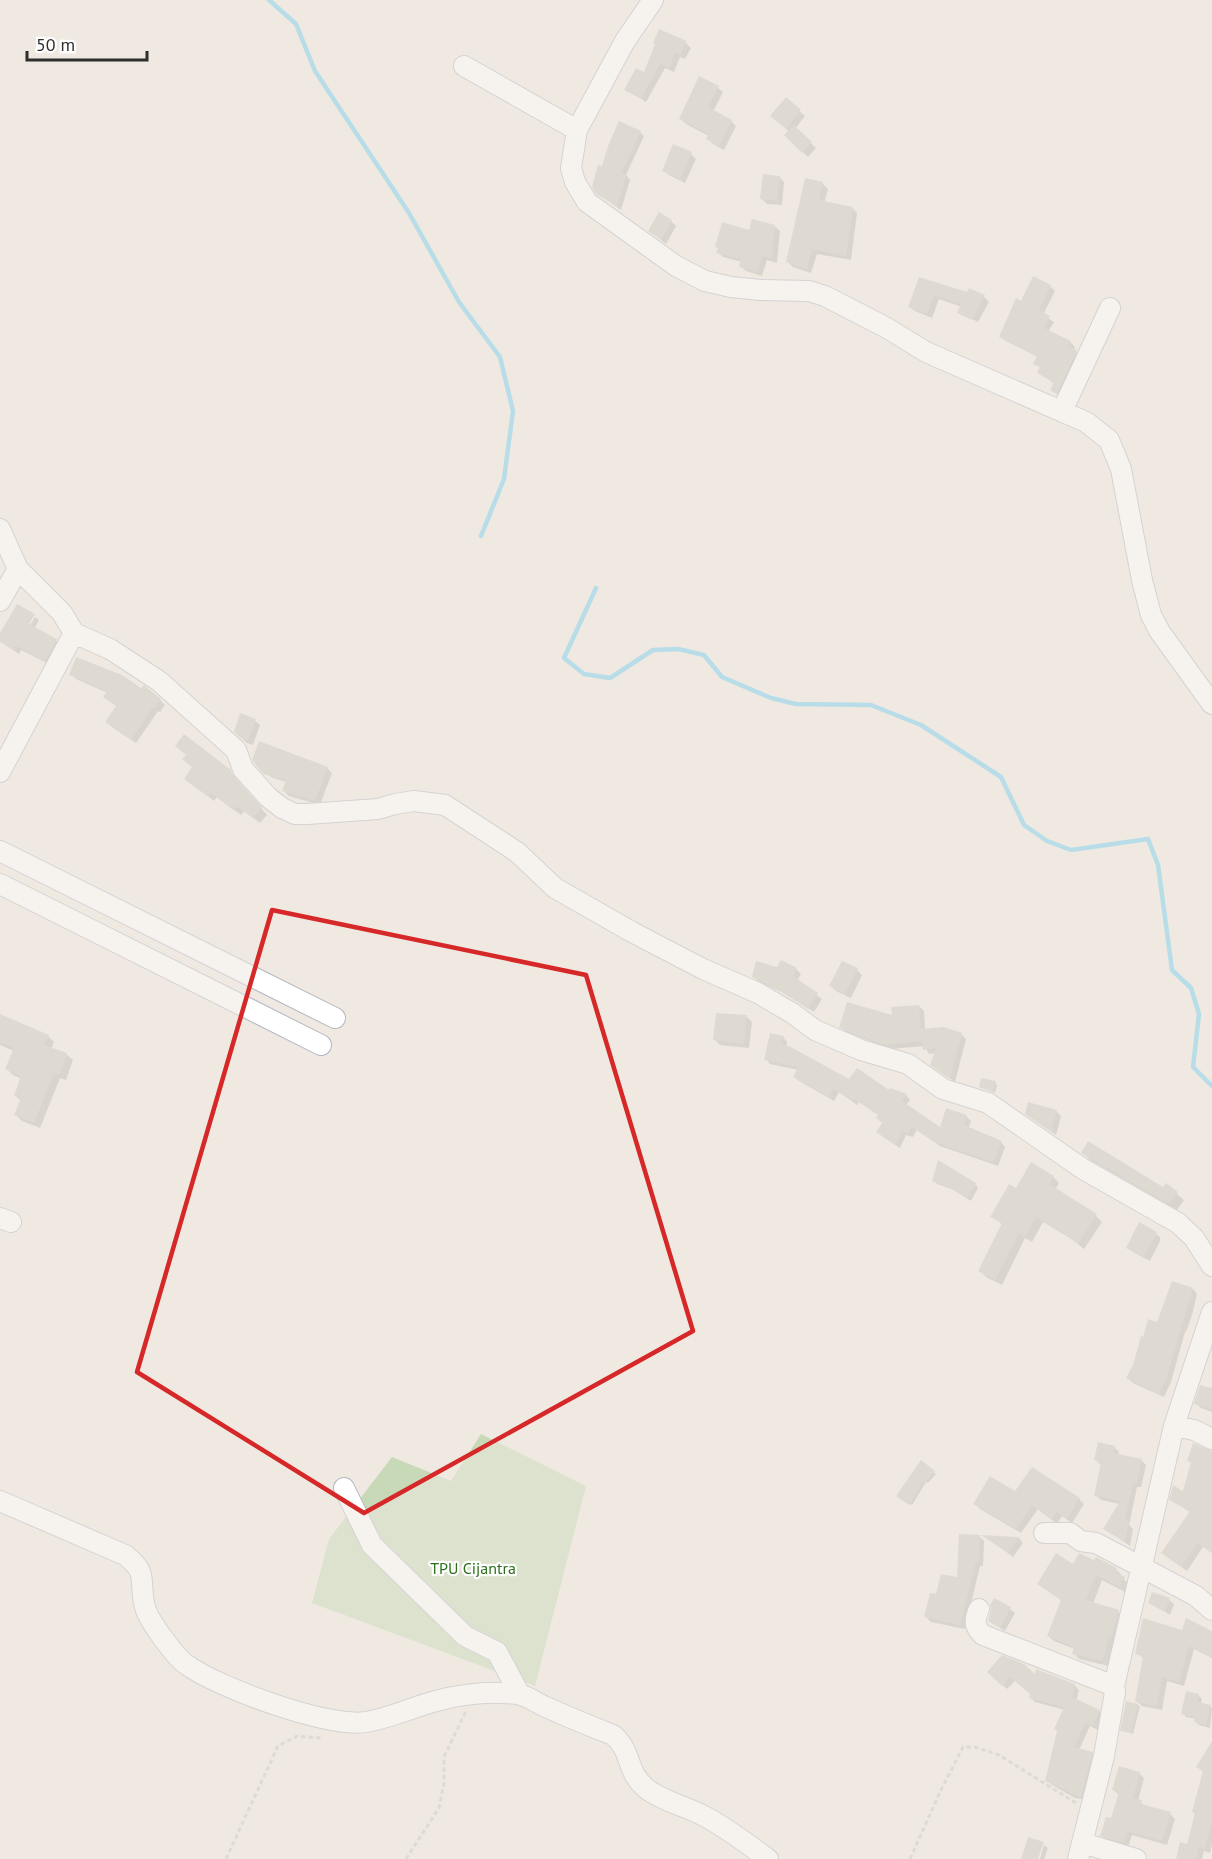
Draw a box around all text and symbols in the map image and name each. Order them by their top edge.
scale bar [27,24,147,62]
text: 50 m [36,33,75,56]
park label: TPU Cijantra [430,1558,516,1578]

